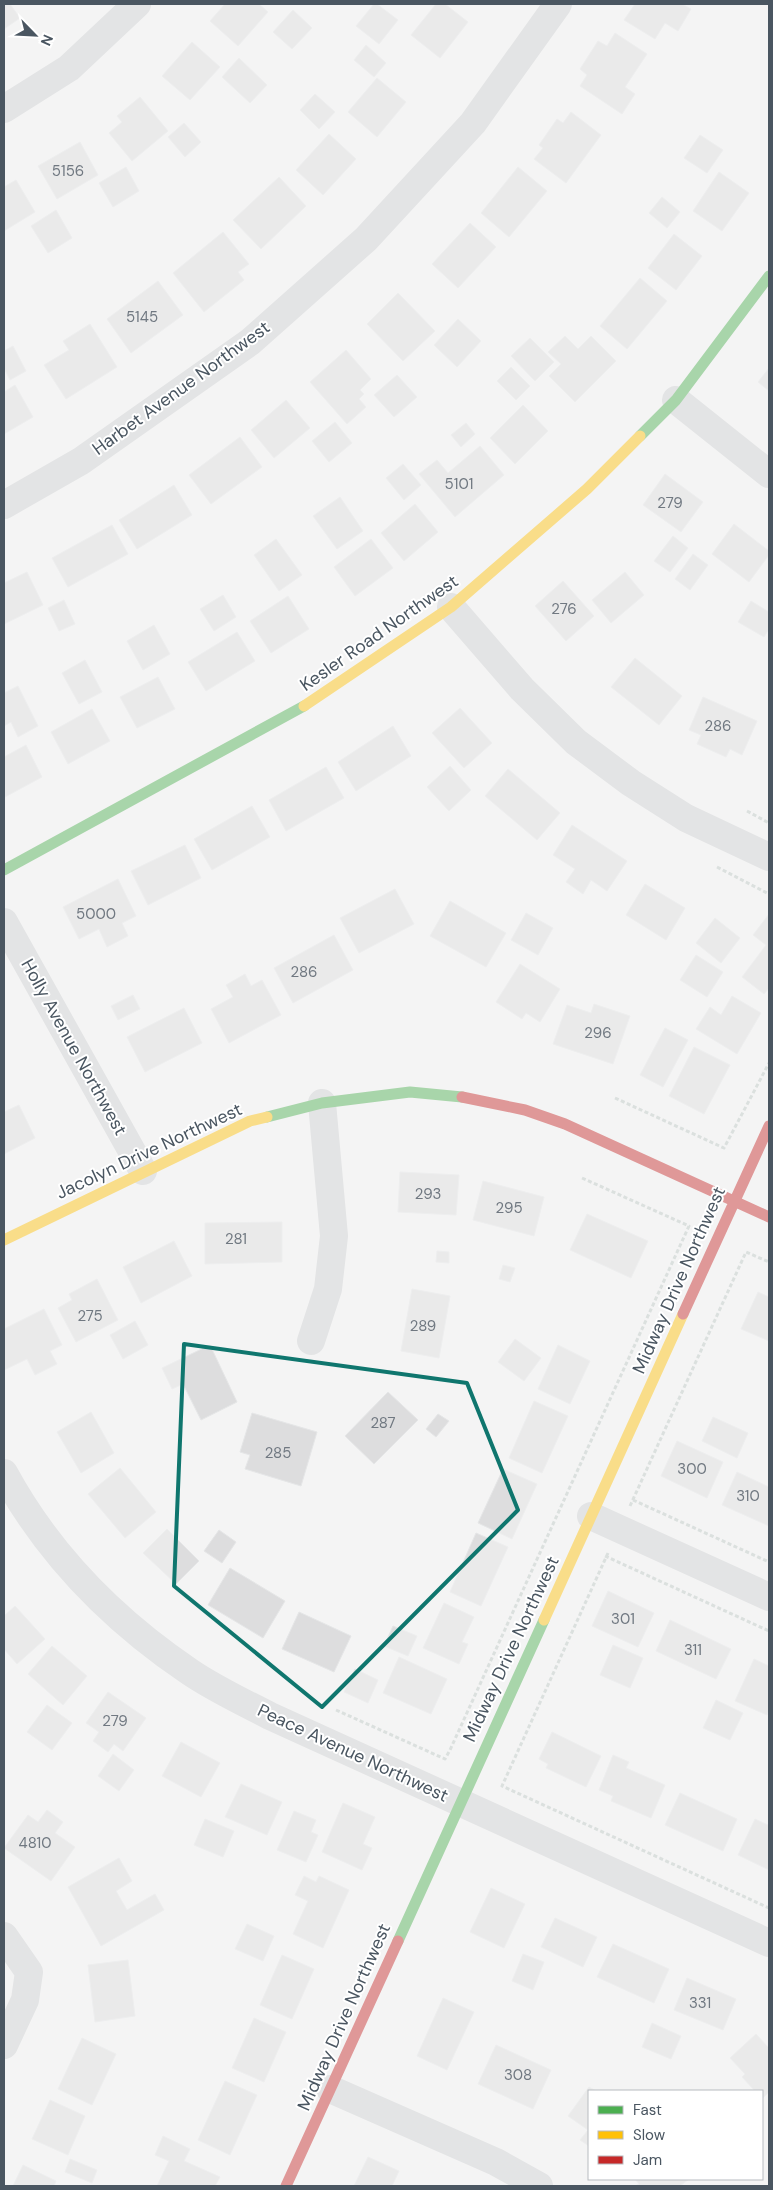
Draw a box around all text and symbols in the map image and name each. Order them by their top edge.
north arrow [10,10,60,60]
text: N [37,32,57,49]
house number: 5156 [52,161,84,181]
house number: 5145 [126,307,158,327]
street label: Harbet Avenue Northwest [87,315,275,461]
house number: 5101 [445,474,473,494]
house number: 279 [657,493,683,513]
street label: Kesler Road Northwest [295,569,463,697]
house number: 276 [551,599,577,619]
house number: 286 [705,716,731,736]
house number: 5000 [76,904,116,924]
street label: Holly Avenue Northwest [15,955,133,1139]
house number: 286 [291,962,317,982]
house number: 296 [584,1023,612,1043]
street label: Jacolyn Drive Northwest [52,1097,246,1205]
street label: Midway Drive Northwest [627,1183,731,1377]
house number: 293 [415,1184,441,1204]
house number: 295 [495,1198,523,1218]
house number: 281 [225,1229,247,1249]
house number: 275 [77,1306,103,1326]
house number: 289 [410,1316,436,1336]
house number: 287 [370,1413,396,1433]
house number: 285 [265,1443,291,1463]
house number: 300 [677,1459,707,1479]
house number: 310 [736,1486,760,1506]
street label: Midway Drive Northwest [457,1552,565,1746]
house number: 301 [611,1609,635,1629]
house number: 311 [684,1640,702,1660]
street label: Peace Avenue Northwest [254,1698,452,1808]
house number: 279 [102,1711,128,1731]
house number: 4810 [19,1833,51,1853]
street label: Midway Drive Northwest [292,1920,396,2114]
house number: 331 [689,1993,711,2013]
house number: 308 [504,2065,532,2085]
legend [588,2090,763,2180]
text: Fast [633,2100,662,2120]
text: Slow [633,2125,666,2145]
text: Jam [633,2150,662,2170]

